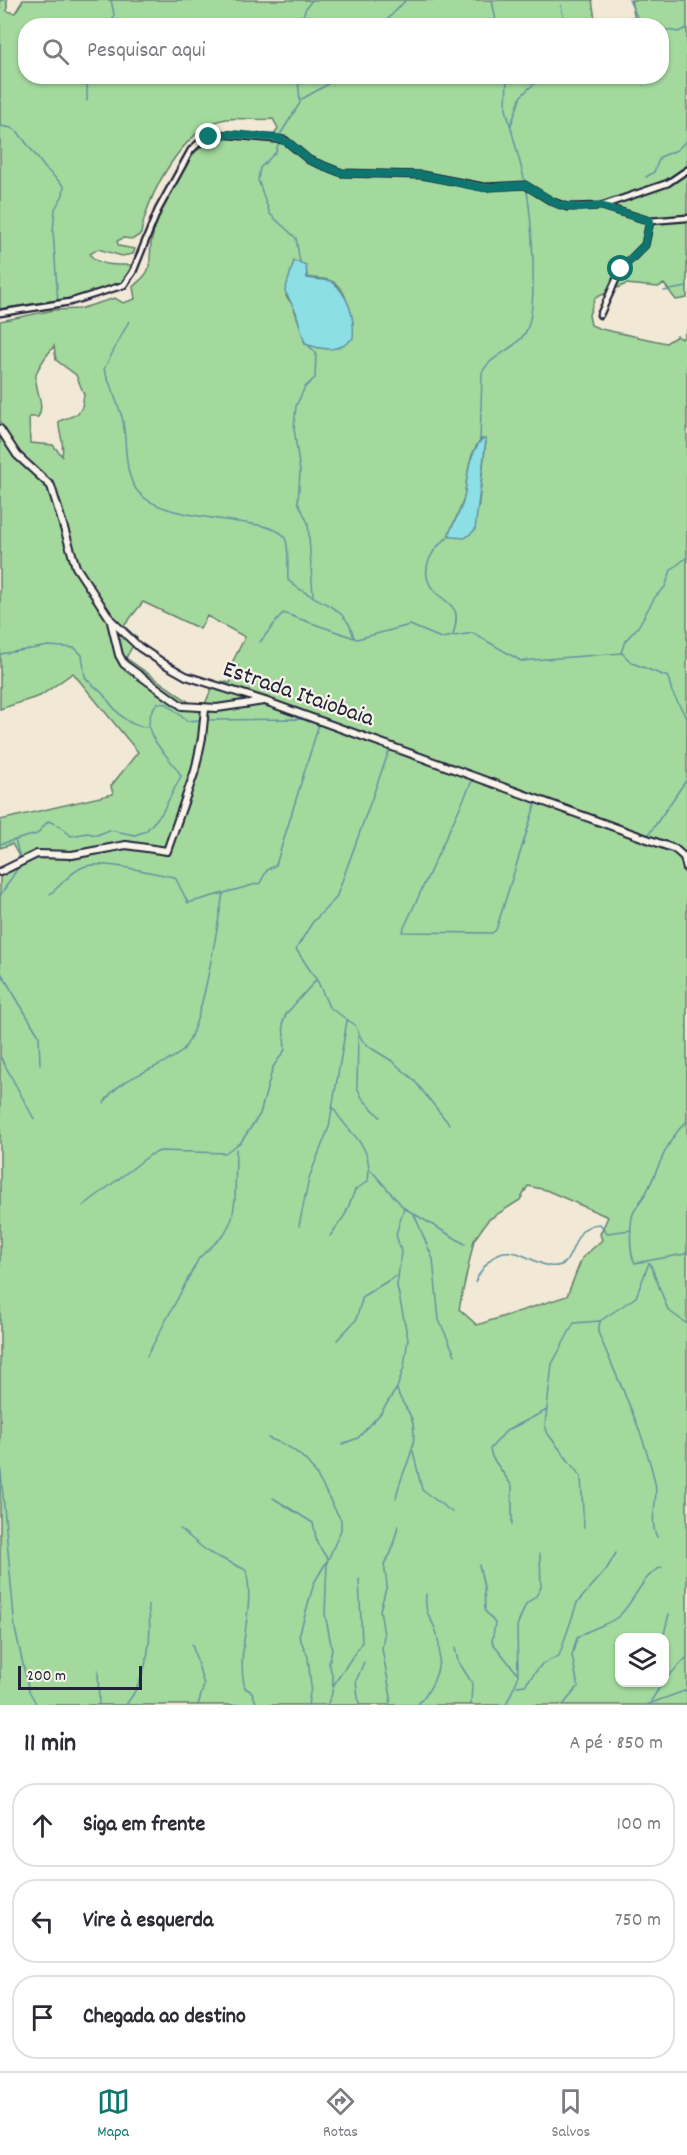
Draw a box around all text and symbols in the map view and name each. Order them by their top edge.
search box [18,18,669,84]
icon: search [39,35,72,68]
text: Pesquisar aqui [87,36,206,67]
route end [195,123,221,149]
route start [607,255,633,281]
street label: Estrada Itaiobaia [218,653,379,737]
map controls [615,1633,669,1687]
button: layers [615,1633,669,1687]
scale bar [18,1663,142,1690]
text: 200 m [27,1665,66,1688]
text: 11 min [24,1726,76,1763]
text: A pé · 850 m [569,1730,663,1758]
icon: ahead [26,1809,59,1842]
text: Siga em frente [83,1810,205,1841]
text: 100 m [617,1811,661,1839]
icon: left [26,1905,59,1938]
text: Vire à esquerda [83,1906,213,1937]
text: 750 m [615,1907,661,1935]
icon: arrive [26,2001,59,2034]
text: Chegada ao destino [83,2002,246,2033]
tab: Mapa [97,2085,130,2144]
tab: Rotas [323,2085,358,2144]
tab: Salvos [551,2085,590,2144]

